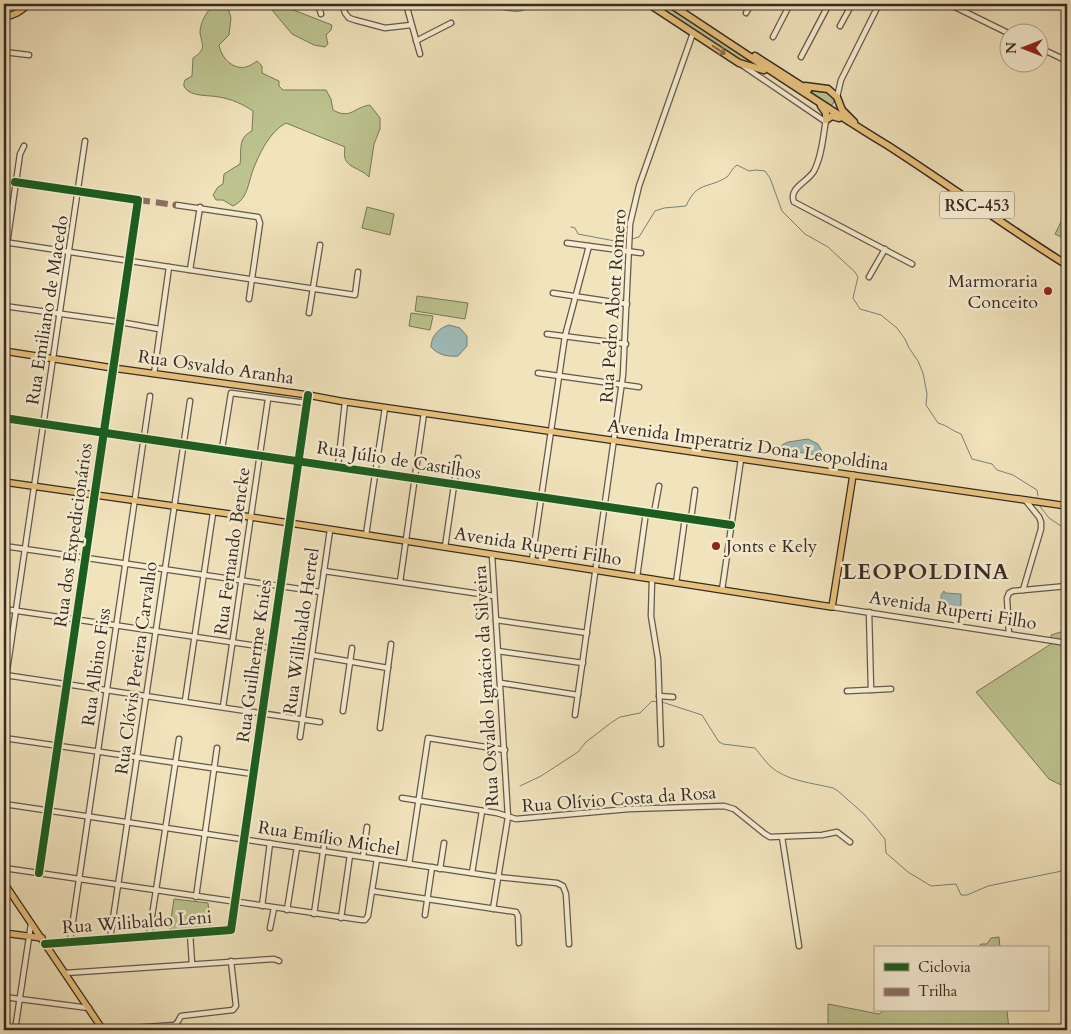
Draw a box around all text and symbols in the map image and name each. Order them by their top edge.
north arrow [998,22,1048,72]
text: N [1002,42,1021,54]
one-way arrow [711,45,725,55]
road number: RSC-453 [940,192,1014,218]
street label: Rua Pedro Abott Romero [594,208,633,404]
street label: Rua Emiliano de Macedo [20,213,75,407]
place label: Marmoraria Conceito [948,269,1038,315]
marker: Marmoraria Conceito [1042,285,1054,297]
street label: Rua Osvaldo Aranha [136,344,296,391]
street label: Avenida Imperatriz Dona Leopoldina [606,413,890,478]
street label: Rua Júlio de Castilhos [315,435,483,486]
street label: Rua dos Expedicionários [48,441,99,629]
street label: Rua Fernando Bencke [208,466,257,636]
street label: Avenida Ruperti Filho [452,521,624,572]
place label: Jonts e Kely [723,534,818,559]
marker: Jonts e Kely [710,540,722,552]
street label: Rua Willibaldo Hertel [277,545,326,716]
district label: LEOPOLDINA [842,557,1010,587]
street label: Rua Clóvis Pereira Carvalho [109,560,164,776]
street label: Rua Osvaldo Ignácio da Silveira [468,564,505,807]
street label: Rua Guilherme Knies [231,578,278,744]
street label: Avenida Ruperti Filho [867,585,1039,636]
street label: Rua Albino Fiss [76,606,117,728]
street label: Rua Olívio Costa da Rosa [521,780,717,819]
street label: Rua Emílio Michel [256,815,402,862]
street label: Rua Wilibaldo Leni [61,905,213,940]
legend [874,946,1048,1012]
text: Ciclovia [918,957,971,977]
text: Trilha [918,981,958,1001]

